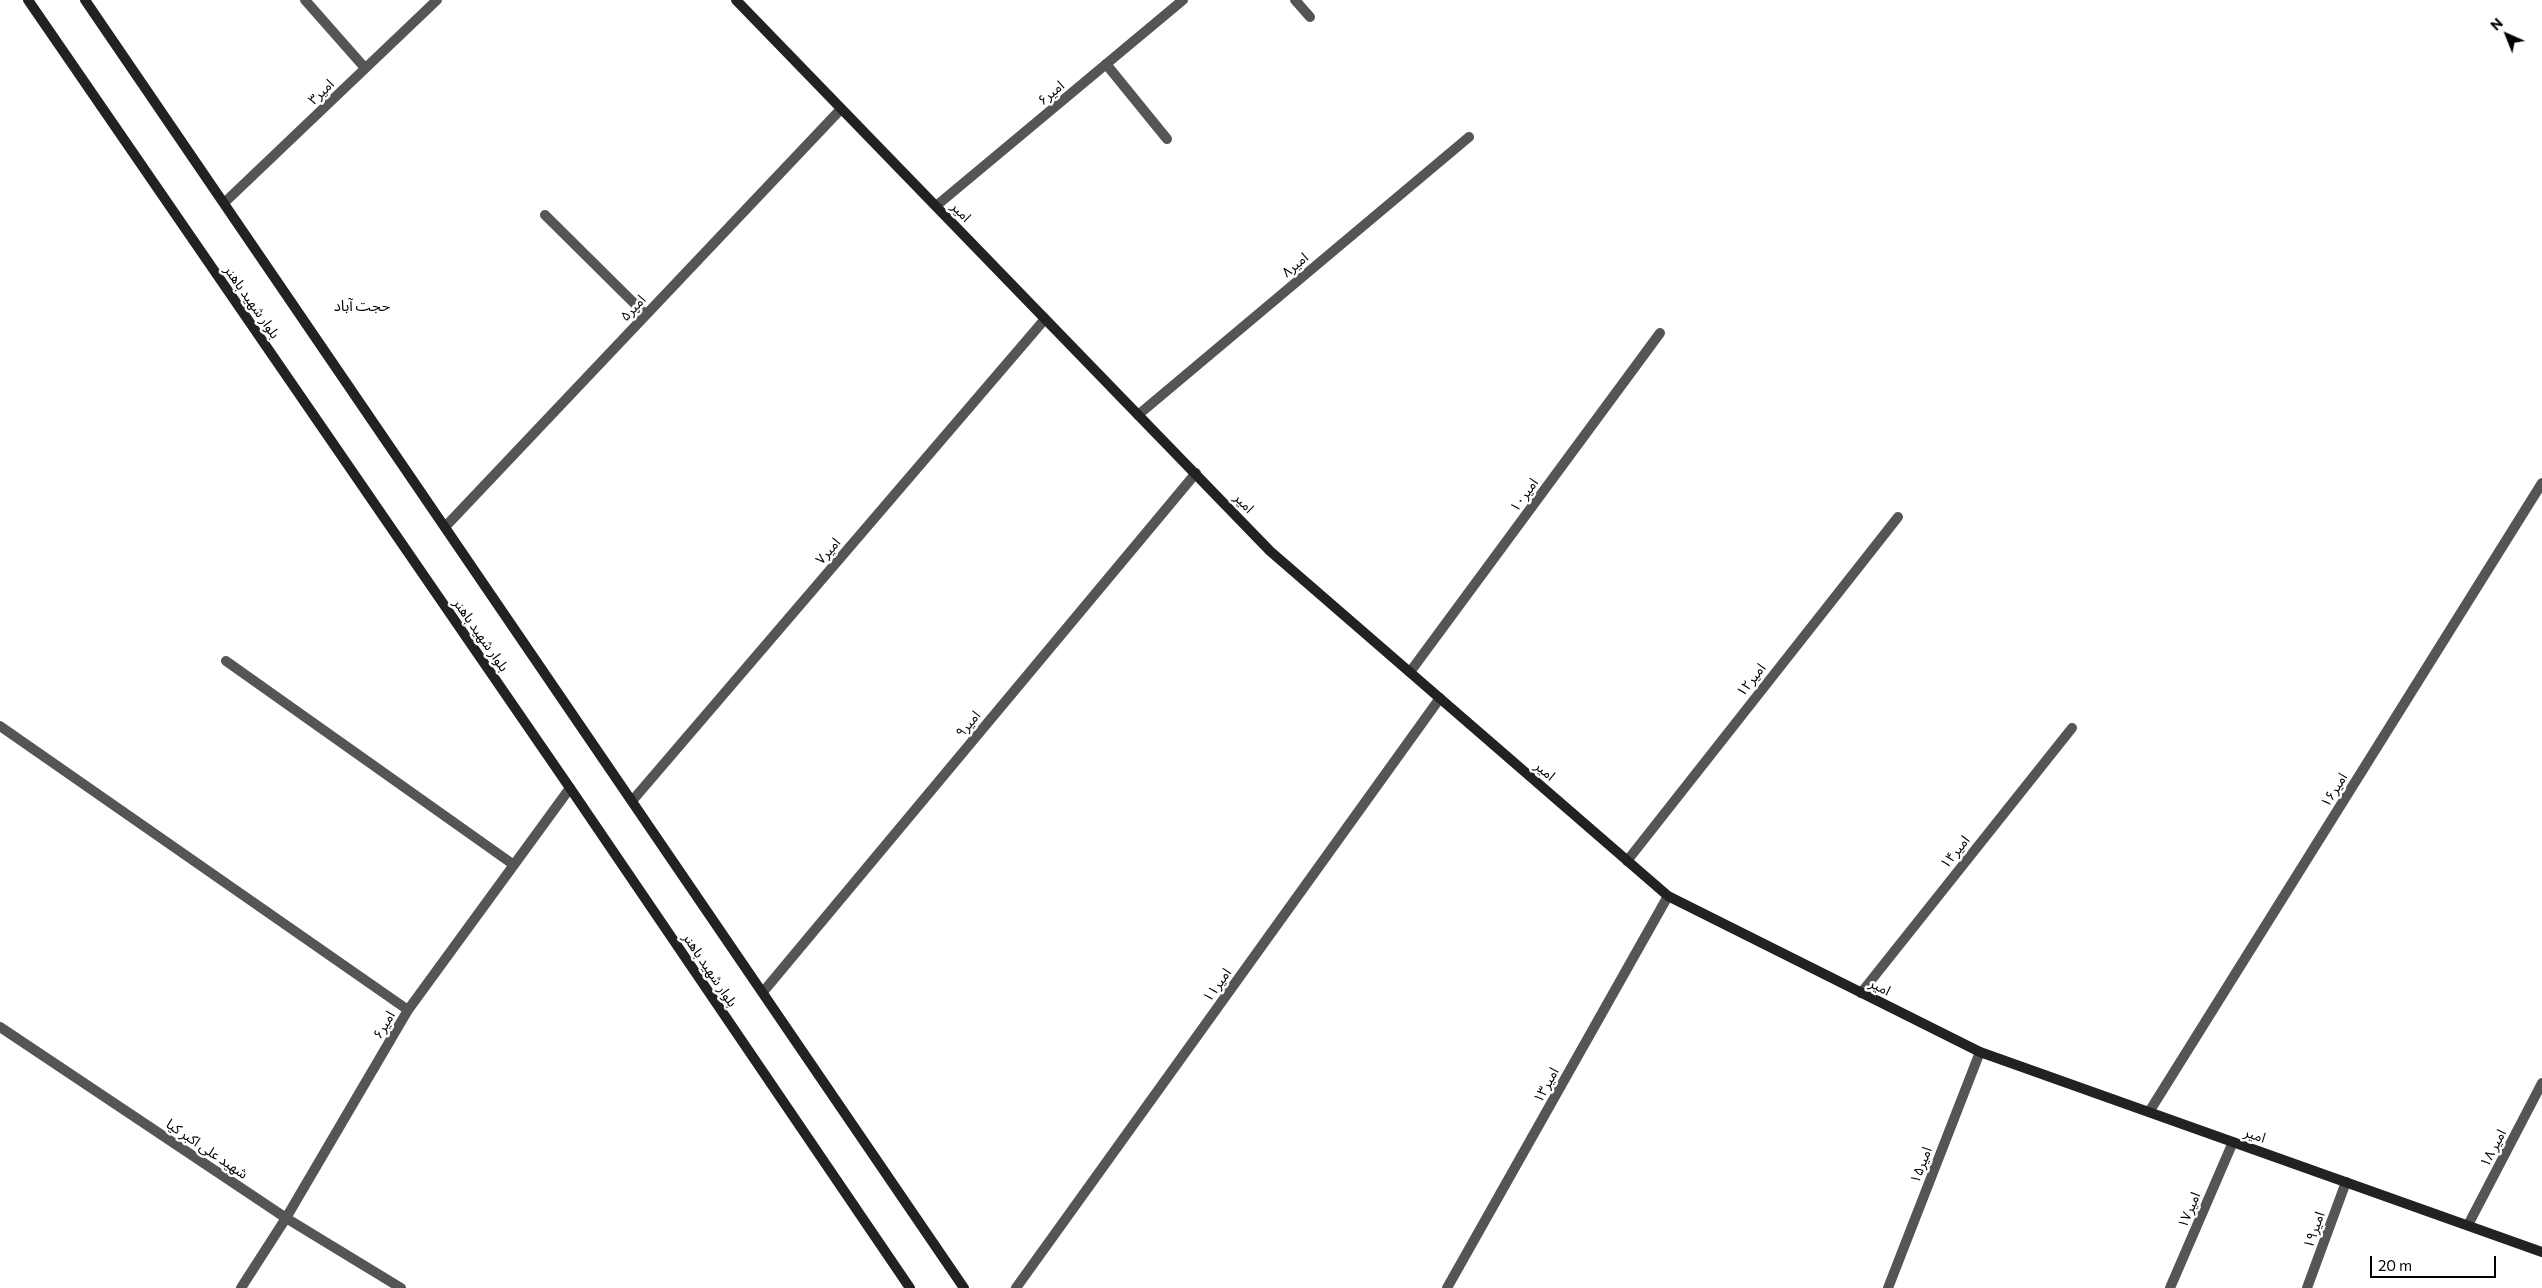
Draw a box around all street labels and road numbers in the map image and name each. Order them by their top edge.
street label: امیر۳ [305,76,337,108]
street label: امیر۶ [1034,77,1068,109]
street label: امیر [948,198,974,226]
street label: امیر۸ [1278,249,1312,281]
street label: بلوار شهید باهنر [221,262,283,342]
street label: امیر۵ [617,291,649,325]
street label: امیر۱۰ [1506,475,1542,515]
street label: امیر [1231,489,1257,517]
street label: امیر۷ [812,534,844,568]
street label: بلوار شهید باهنر [450,595,512,675]
street label: امیر۱۲ [1733,660,1769,700]
street label: امیر۹ [952,707,984,741]
street label: امیر [1531,758,1559,784]
street label: امیر۱۶ [2317,770,2351,810]
street label: امیر۱۴ [1937,832,1973,872]
street label: بلوار شهید باهنر [679,930,741,1010]
street label: امیر۱۱ [1199,965,1235,1005]
street label: امیر [1867,975,1893,999]
street label: امیر۶ [369,1008,399,1042]
street label: امیر۱۳ [1530,1065,1562,1105]
street label: شهید علی اکبر کیا [163,1116,251,1182]
street label: امیر [2242,1124,2268,1146]
street label: امیر ۱۸ [2476,1126,2510,1170]
street label: امیر۱۵ [1906,1145,1936,1185]
street label: امیر۱۷ [2174,1189,2204,1231]
street label: امیر۱۹ [2300,1210,2328,1250]

